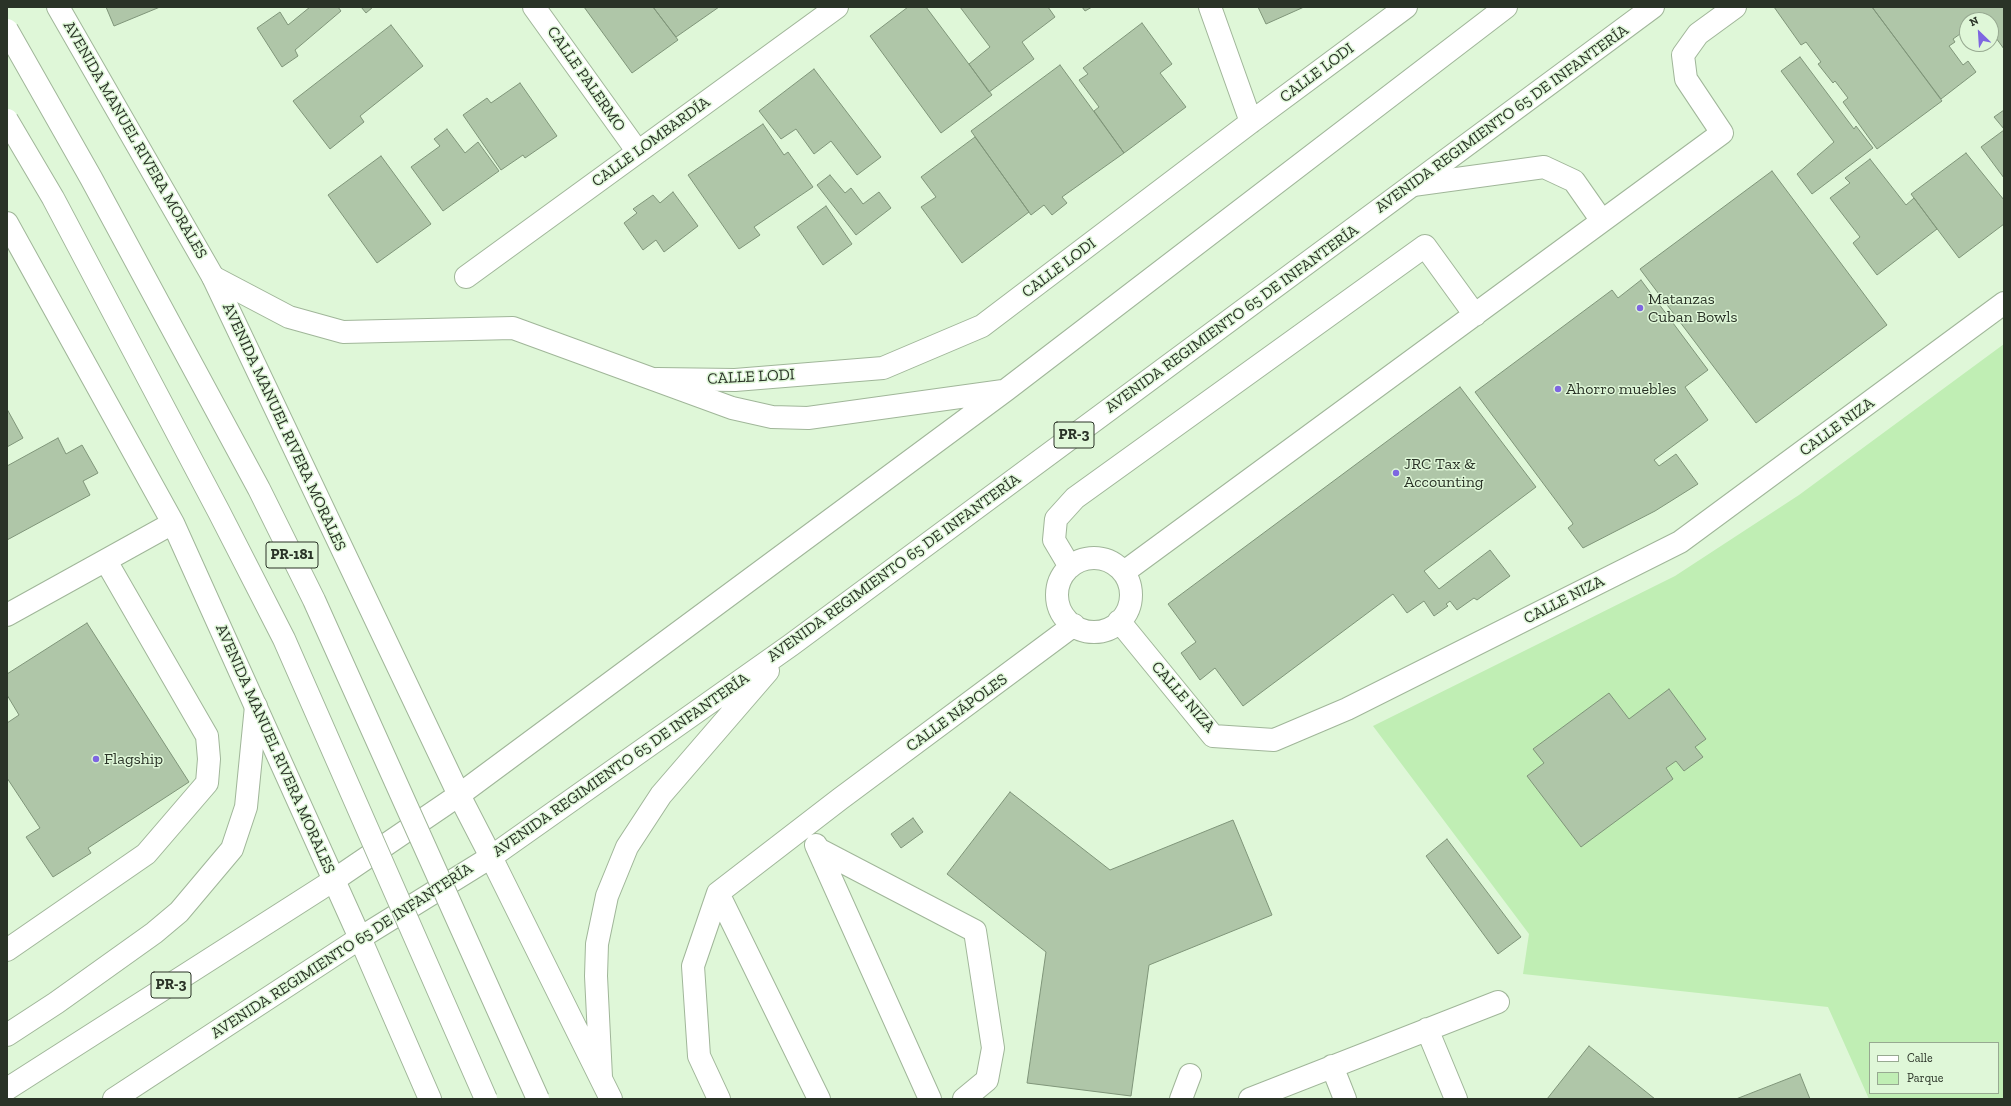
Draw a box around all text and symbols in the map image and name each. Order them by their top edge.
north arrow [1959,12,1999,52]
text: N [1968,14,1981,29]
street label: AVENIDA MANUEL RIVERA MORALES [59,18,211,262]
street label: AVENIDA REGIMIENTO 65 DE INFANTERÍA [1372,21,1632,217]
street label: CALLE PALERMO [543,23,629,135]
street label: CALLE LODI [1276,39,1358,107]
street label: CALLE LOMBARDÍA [588,93,714,191]
street label: AVENIDA REGIMIENTO 65 DE INFANTERÍA [1102,221,1362,417]
street label: CALLE LODI [1018,234,1100,302]
place label: Matanzas Cuban Bowls [1648,289,1737,327]
street label: AVENIDA MANUEL RIVERA MORALES [218,300,350,554]
marker: Matanzas Cuban Bowls [1635,303,1645,313]
street label: CALLE LODI [707,365,795,389]
place label: Ahorro muebles [1566,379,1676,399]
marker: Ahorro muebles [1553,384,1563,394]
street label: CALLE NIZA [1796,393,1878,461]
road number: PR-3 [1054,422,1094,448]
place label: JRC Tax & Accounting [1404,454,1484,492]
marker: JRC Tax & Accounting [1391,468,1401,478]
street label: AVENIDA REGIMIENTO 65 DE INFANTERÍA [764,470,1024,666]
road number: PR-181 [266,542,318,568]
street label: CALLE NIZA [1521,572,1607,628]
street label: AVENIDA MANUEL RIVERA MORALES [211,621,339,877]
street label: CALLE NIZA [1147,658,1219,736]
street label: AVENIDA REGIMIENTO 65 DE INFANTERÍA [489,669,753,861]
street label: CALLE NÁPOLES [903,670,1011,756]
place label: Flagship [104,749,163,769]
marker: Flagship [91,754,101,764]
street label: AVENIDA REGIMIENTO 65 DE INFANTERÍA [207,859,477,1043]
road number: PR-3 [151,972,191,998]
legend [1869,1042,1999,1094]
text: Calle [1907,1051,1933,1065]
text: Parque [1907,1071,1943,1085]

